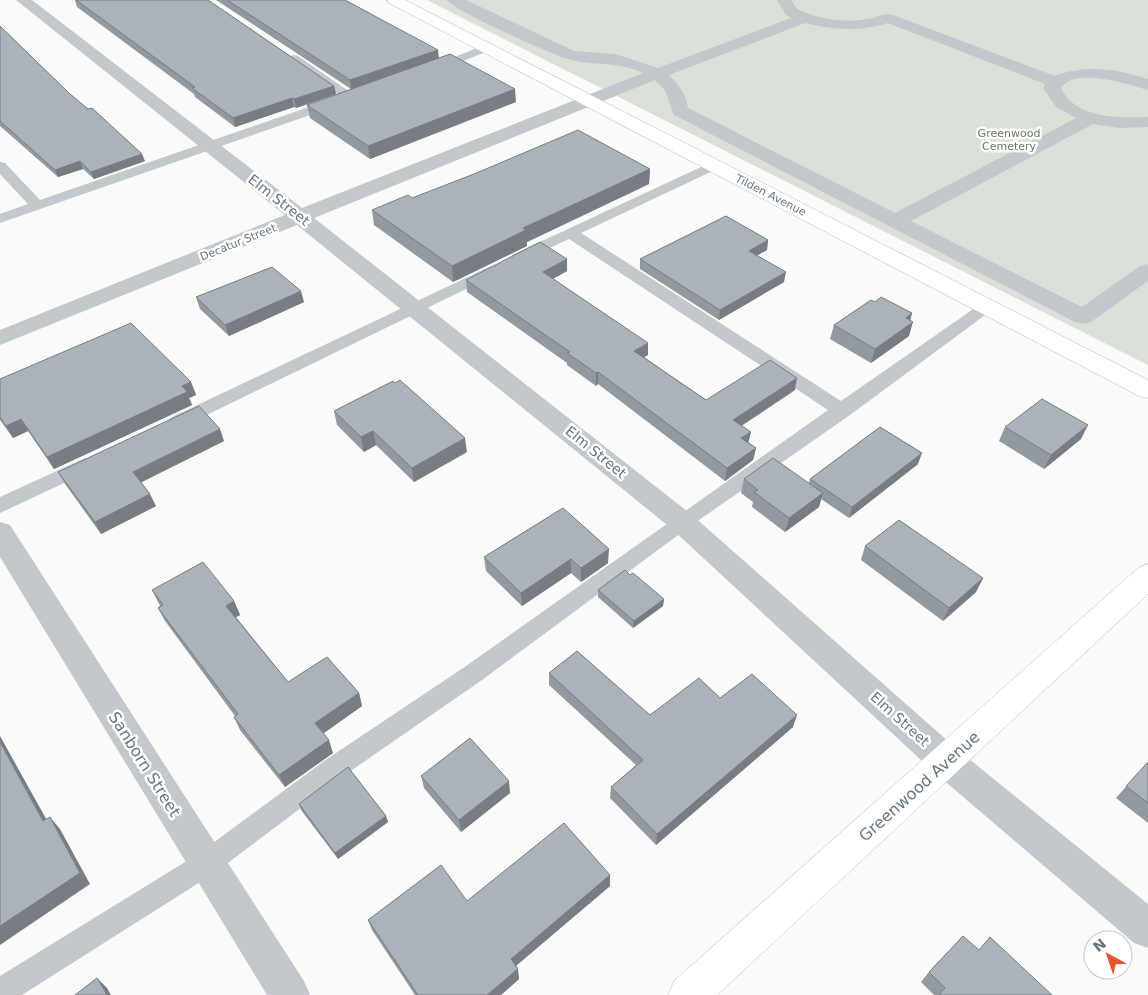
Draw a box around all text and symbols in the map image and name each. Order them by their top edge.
park label: Greenwood Cemetery [978,127,1040,153]
street label: Elm Street [245,171,313,229]
street label: Tilden Avenue [732,172,808,219]
street label: Decatur Street [198,221,279,264]
street label: Elm Street [562,423,630,482]
street label: Elm Street [867,689,933,750]
street label: Sanborn Street [105,708,184,820]
street label: Greenwood Avenue [855,727,984,846]
north arrow [1083,930,1133,980]
text: N [1090,935,1109,955]

